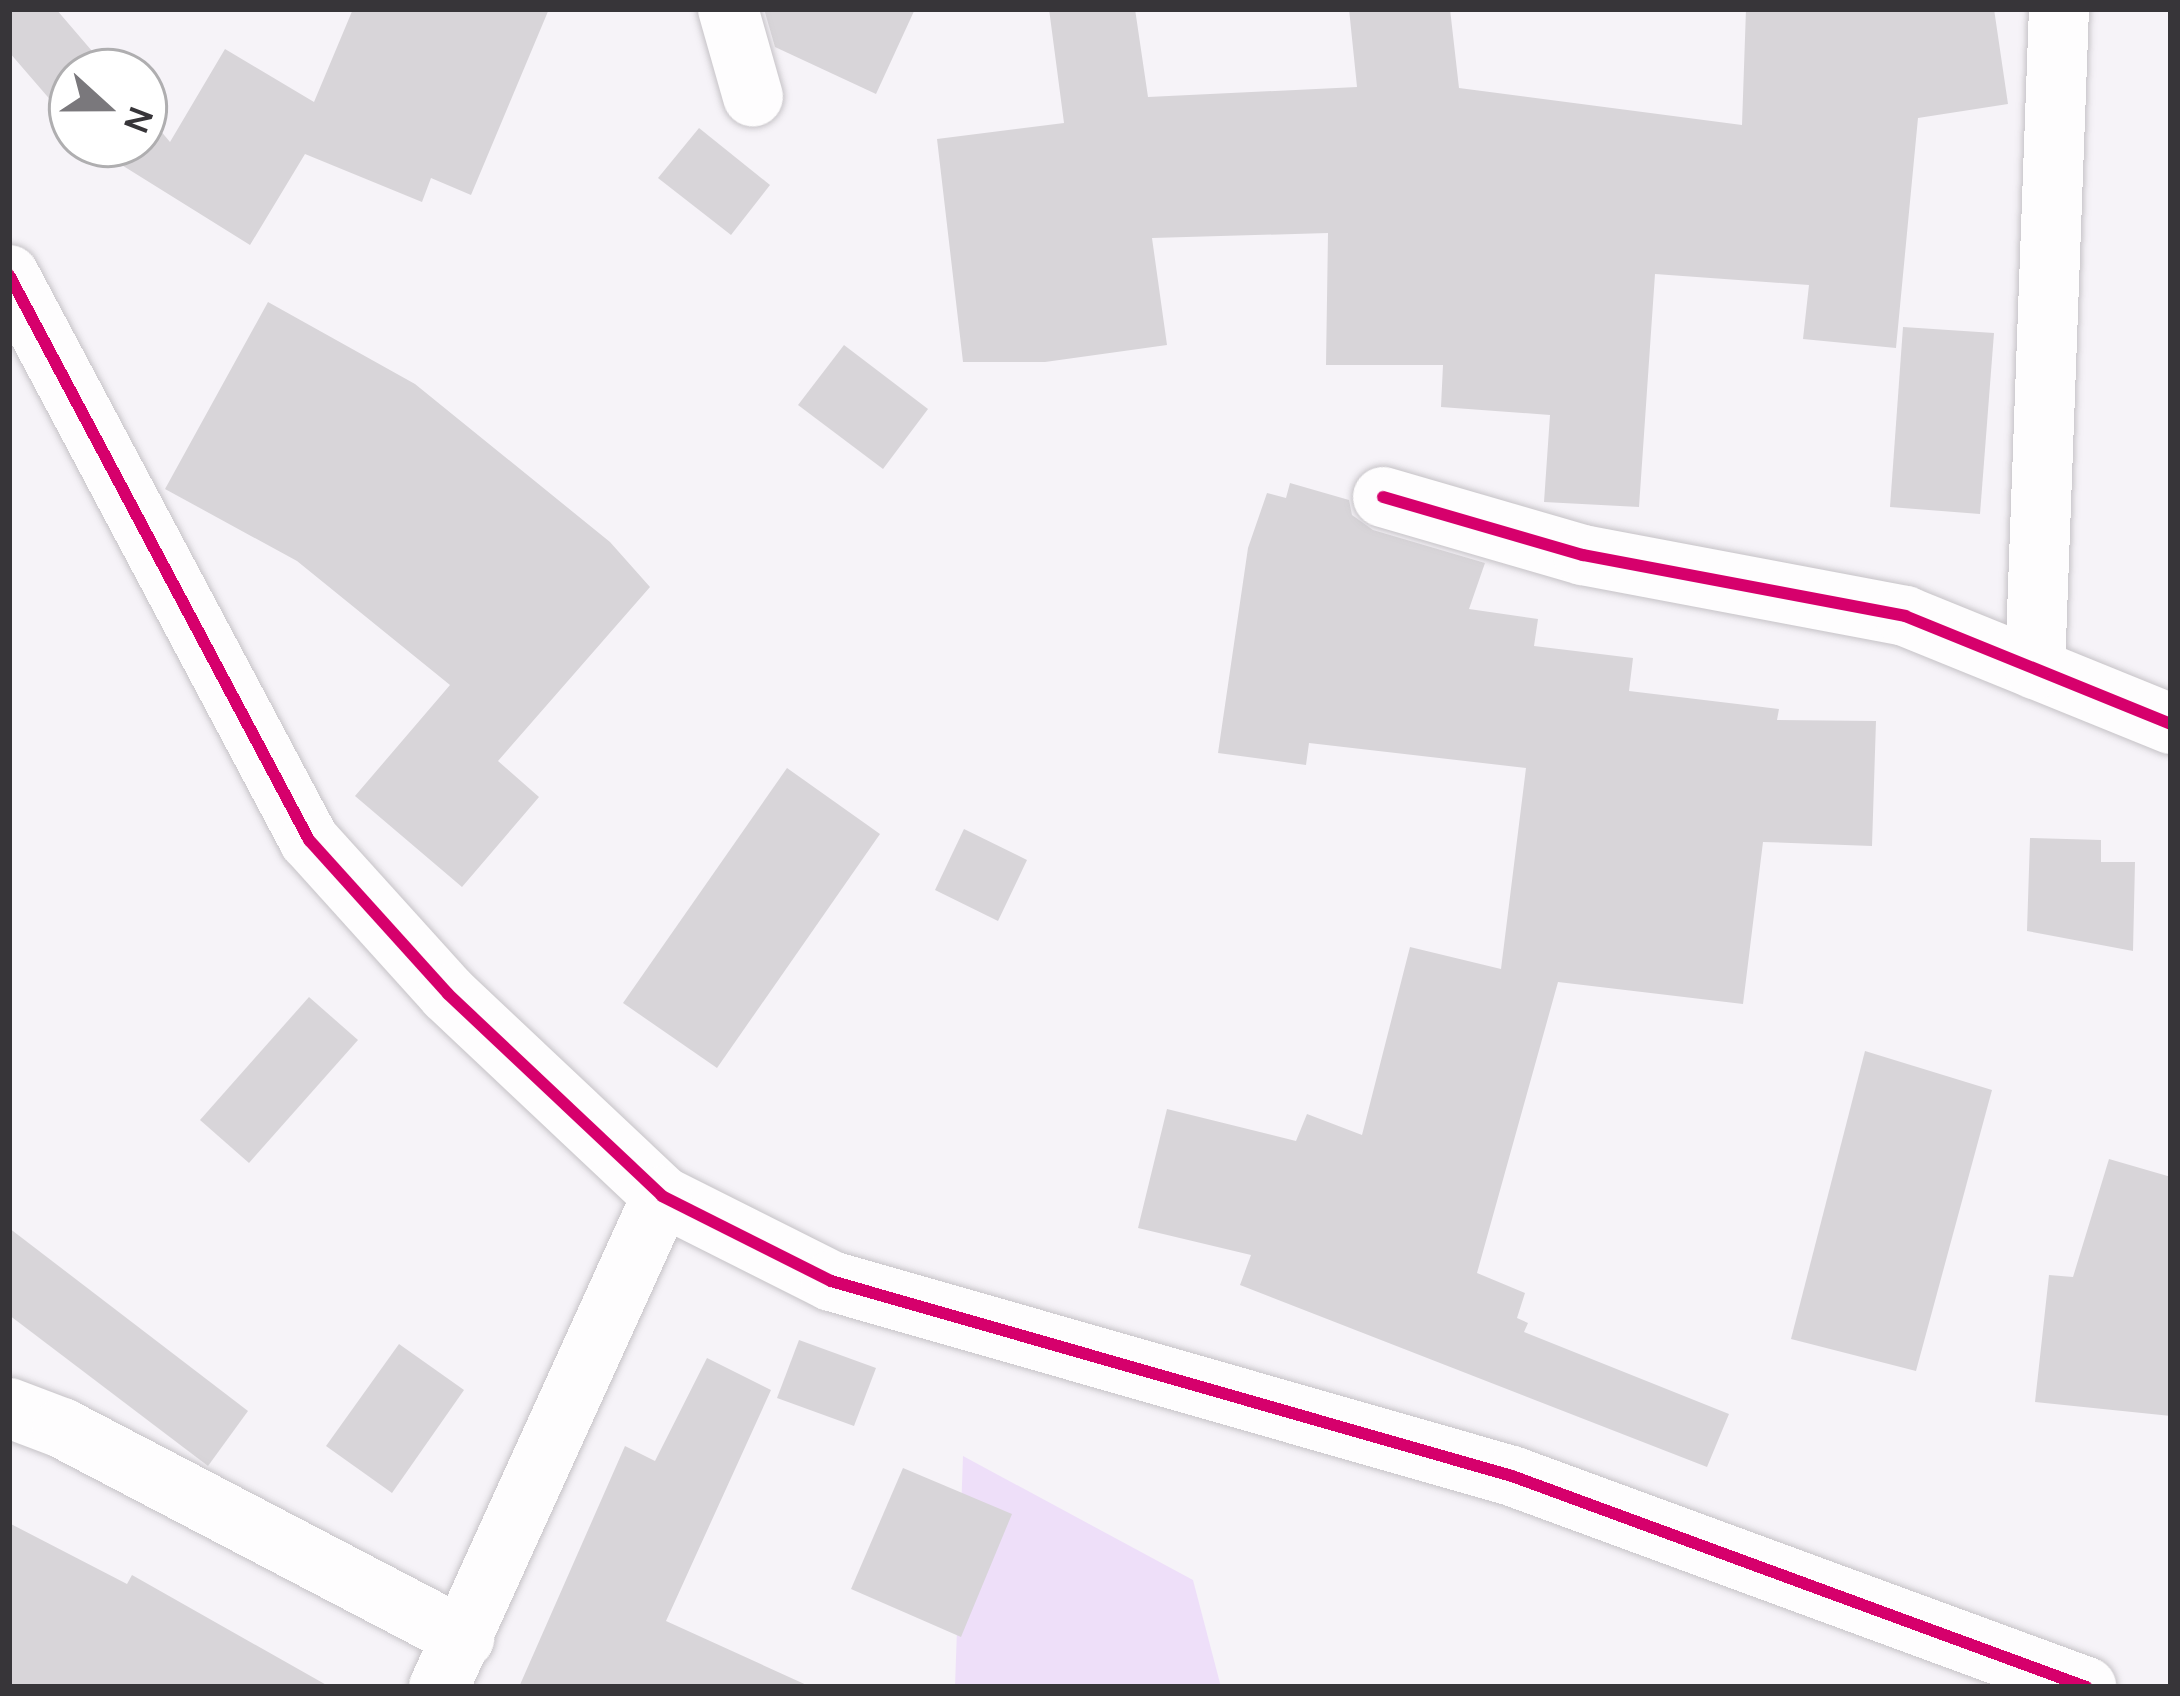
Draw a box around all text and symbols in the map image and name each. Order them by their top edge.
north arrow [48,48,168,168]
text: N [114,101,165,139]

